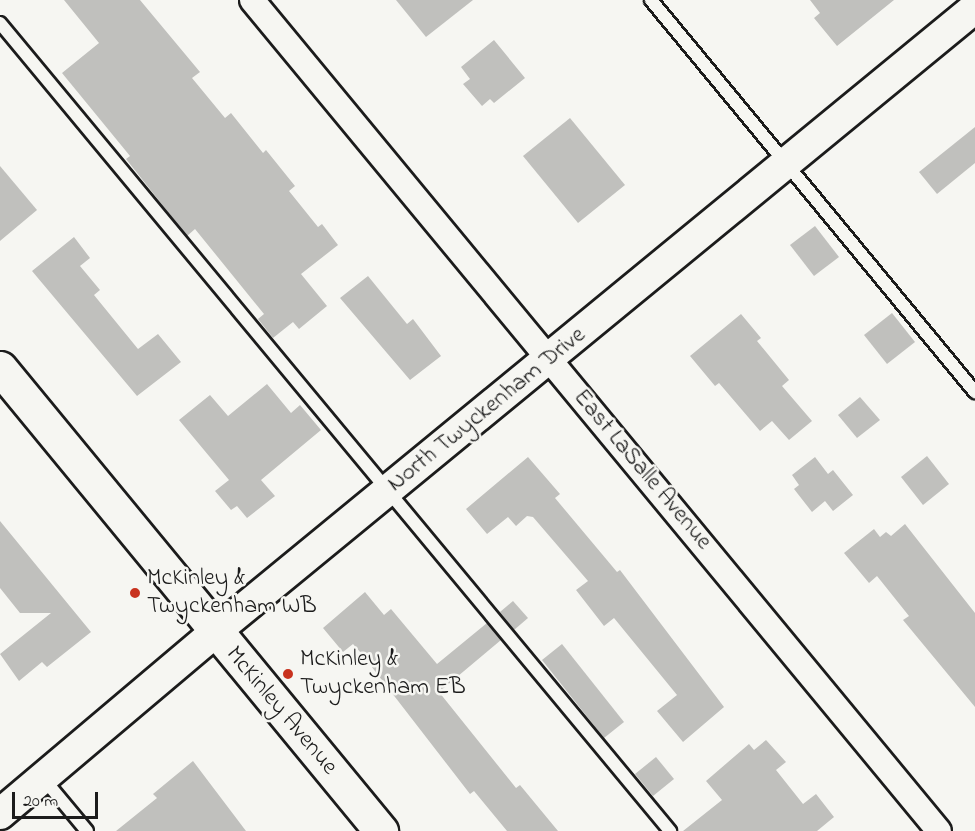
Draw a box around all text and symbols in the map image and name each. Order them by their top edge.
street label: North Twyckenham Drive [382,321,592,499]
street label: East LaSalle Avenue [567,384,717,556]
place label: McKinley & Twyckenham WB [147,565,317,621]
marker: McKinley & Twyckenham WB [128,586,142,600]
street label: McKinley Avenue [219,641,343,781]
place label: McKinley & Twyckenham EB [300,646,466,702]
marker: McKinley & Twyckenham EB [281,667,295,681]
scale bar [15,780,100,818]
text: 20 m [23,789,58,815]

